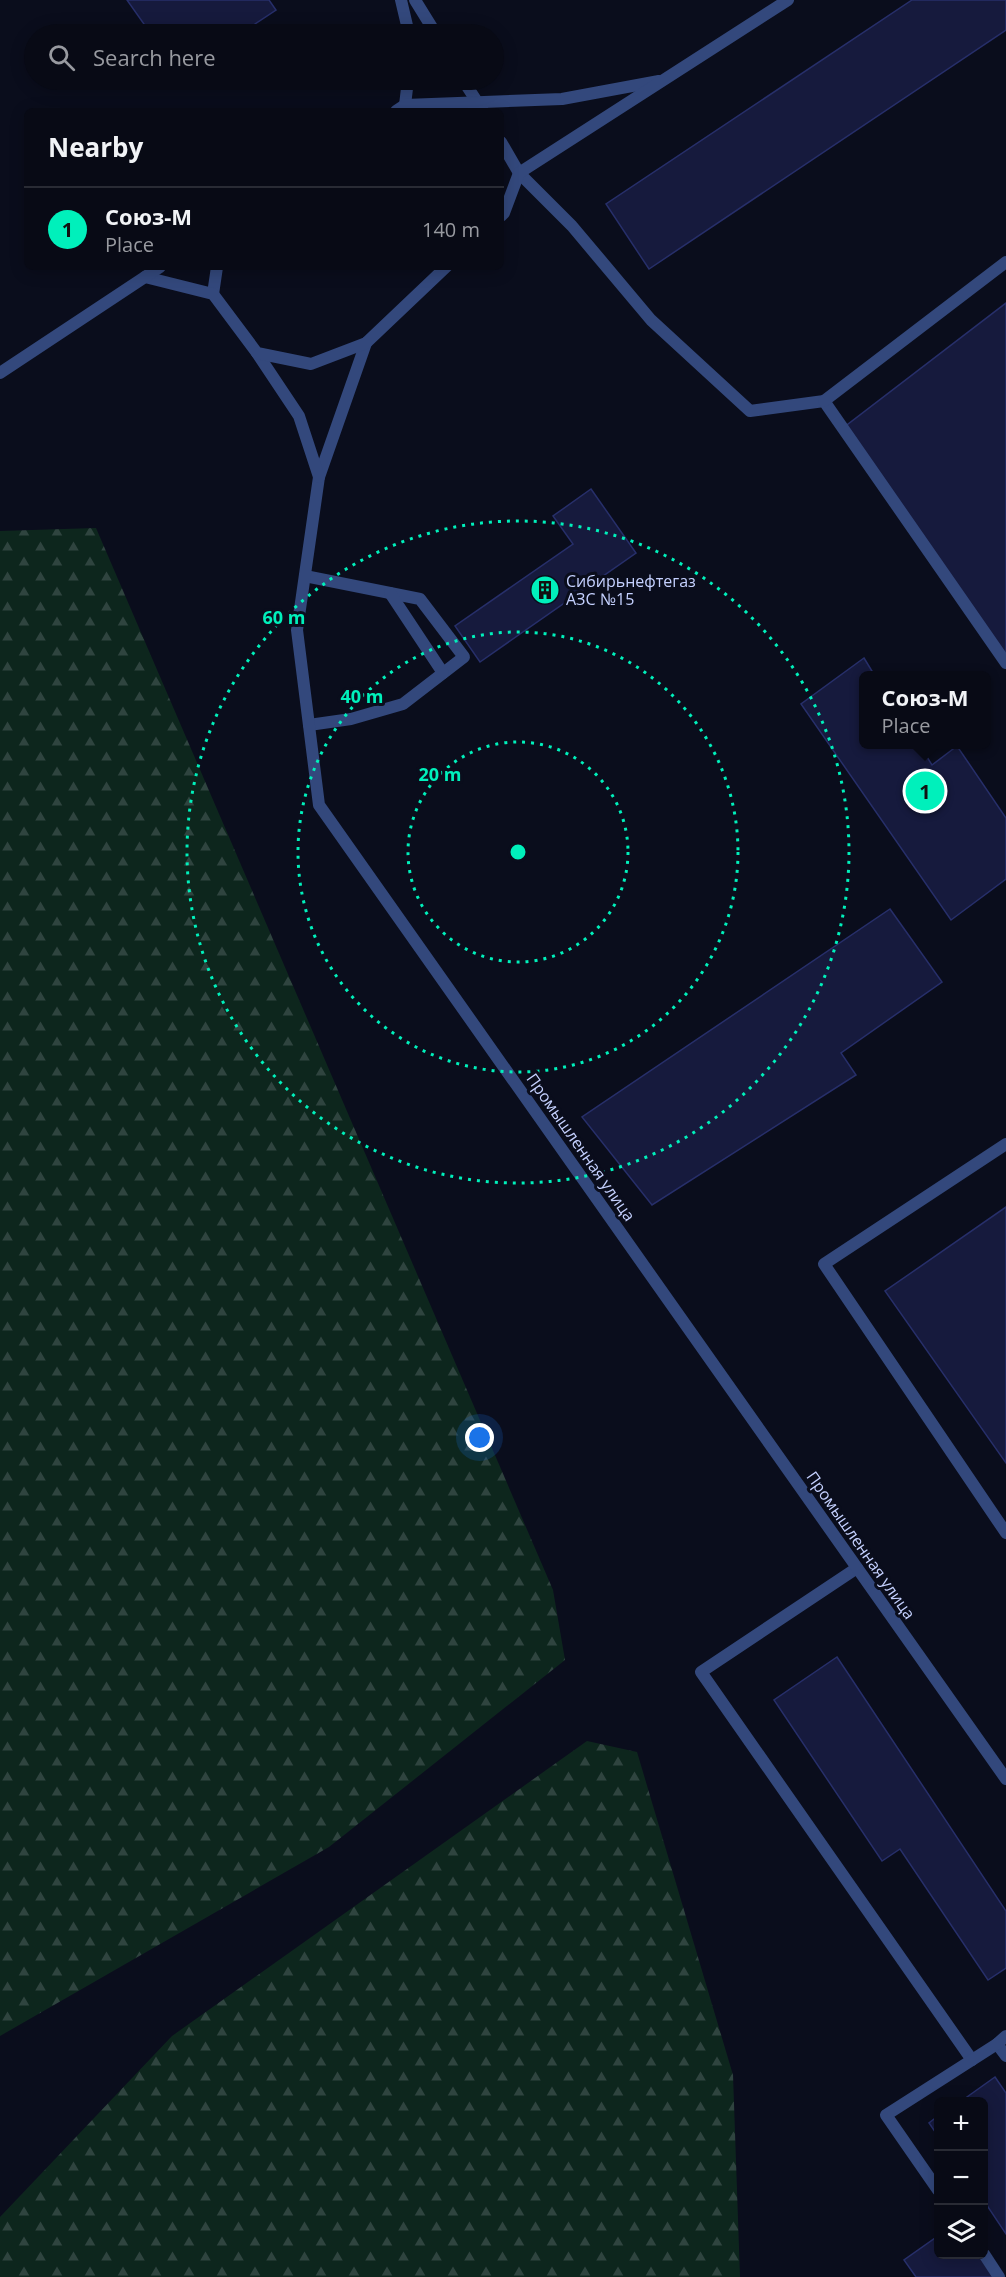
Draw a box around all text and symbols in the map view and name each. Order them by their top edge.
search box [24,24,504,90]
icon: search [45,41,78,74]
text: Search here [93,42,216,72]
text: Nearby [48,129,143,165]
text: Союз-М [105,201,192,231]
text: 1 [62,216,73,243]
text: 140 m [422,216,480,243]
text: Place [105,231,154,258]
place label: Сибирьнефтегаз АЗС №15 [566,570,696,610]
building icon: Сибирьнефтегаз АЗС №15 [529,574,561,606]
text: 60 m [263,605,305,629]
popup [859,671,991,749]
text: Союз-М [882,682,968,712]
text: 40 m [341,684,383,708]
text: Place [882,712,931,739]
text: 20 m [419,762,461,786]
pin: 1 [906,768,944,814]
centre of rings [508,842,528,862]
street label: Промышленная улица [522,1069,640,1225]
your location [465,1423,494,1452]
street label: Промышленная улица [802,1467,920,1623]
map controls [934,2097,988,2259]
button: + [934,2097,988,2151]
button: − [934,2151,988,2205]
button: layers [934,2205,988,2259]

